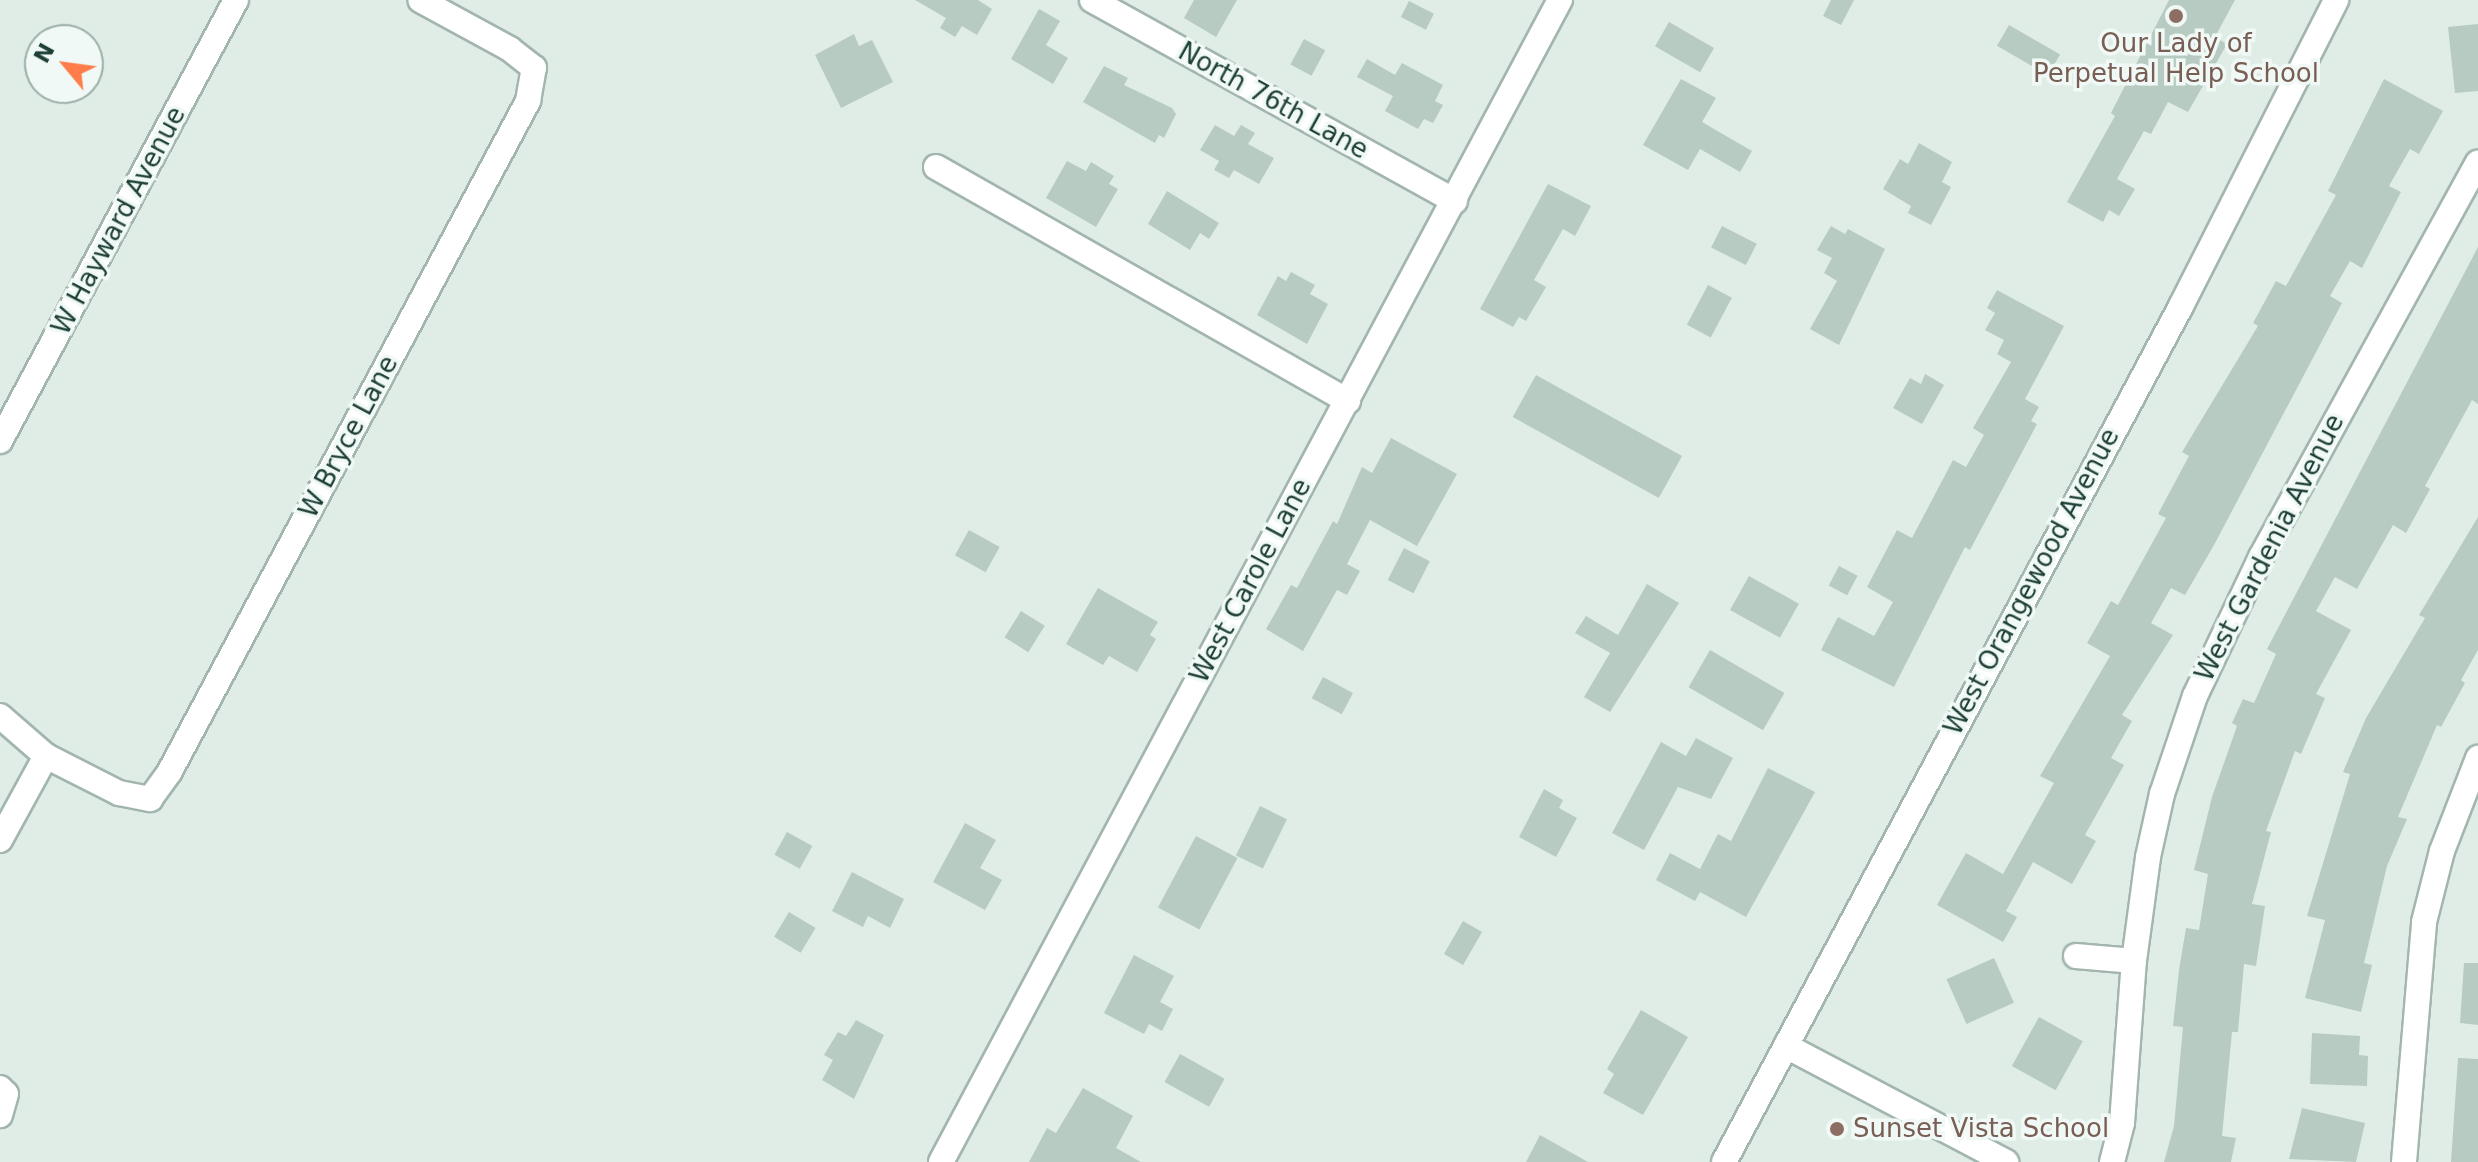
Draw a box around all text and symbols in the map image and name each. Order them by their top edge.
marker: Our Lady of Perpetual Help School [2167,7,2185,25]
north arrow [24,24,104,104]
place label: Our Lady of Perpetual Help School [2033,28,2319,90]
street label: North 76th Lane [1173,36,1373,166]
text: N [29,39,60,67]
street label: W Hayward Avenue [46,102,192,340]
street label: W Bryce Lane [293,351,405,523]
street label: West Gardenia Avenue [2189,409,2351,687]
street label: West Orangewood Avenue [1938,423,2126,741]
street label: West Carole Lane [1184,474,1318,688]
place label: Sunset Vista School [1853,1113,2109,1145]
marker: Sunset Vista School [1828,1120,1846,1138]

